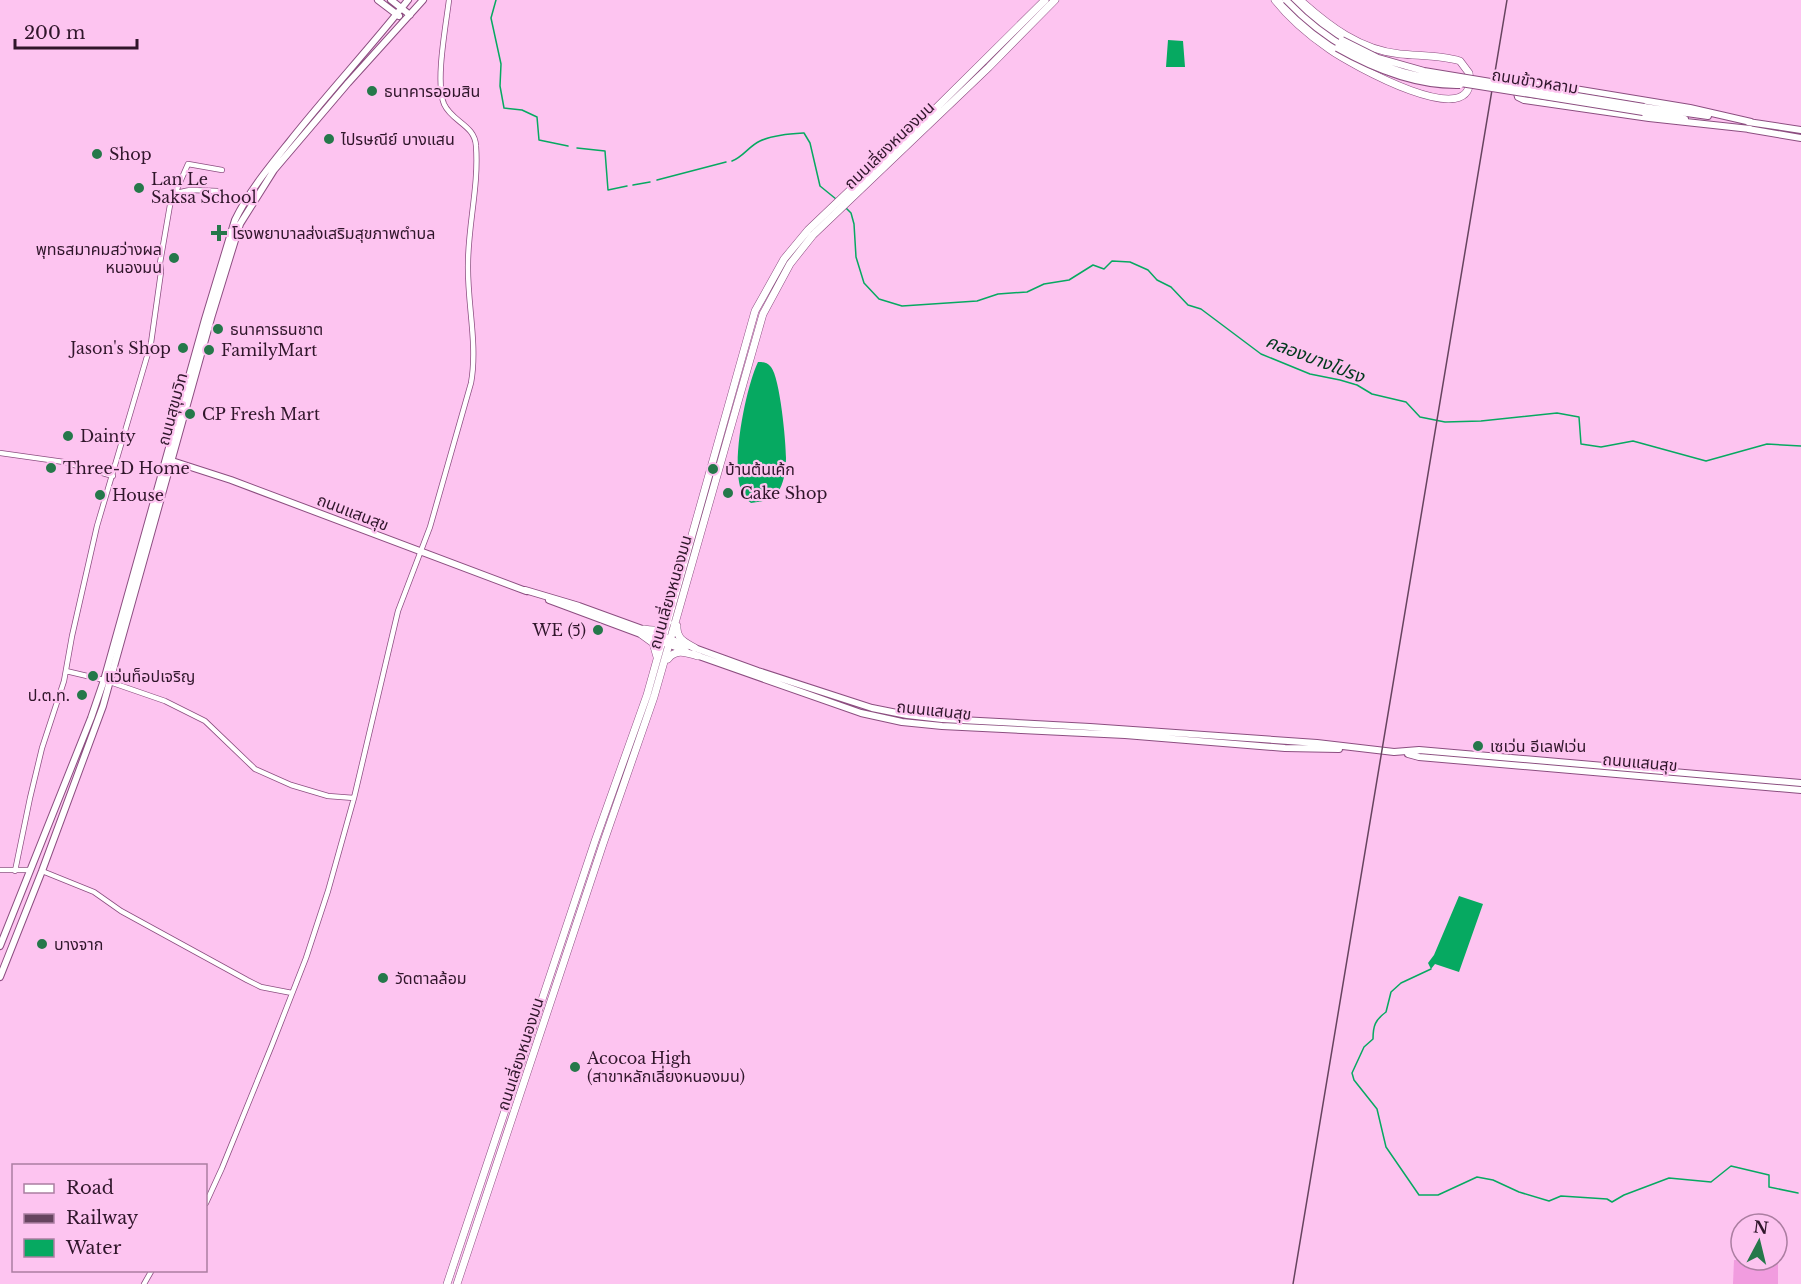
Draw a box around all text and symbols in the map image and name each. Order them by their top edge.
scale bar [15,12,136,50]
text: 200 m [24,22,85,44]
street label: ถนนข้าวหลาม [1490,64,1580,98]
place label: ธนาคารออมสิน [384,81,480,101]
marker: ธนาคารออมสิน [365,84,379,98]
street label: ถนนเลี่ยงหนองมน [839,96,938,193]
place label: ไปรษณีย์ บางแสน [340,129,455,149]
marker: ไปรษณีย์ บางแสน [322,132,336,146]
place label: Shop [109,144,152,164]
marker: Shop [90,147,104,161]
place label: Lan Le Saksa School [151,169,257,207]
marker: Lan Le Saksa School [132,181,146,195]
place label: โรงพยาบาลส่งเสริมสุขภาพตำบล [232,223,435,243]
marker: โรงพยาบาลส่งเสริมสุขภาพตำบล [210,224,228,242]
place label: พุทธสมาคมสว่างผล หนองมน [36,239,162,277]
marker: พุทธสมาคมสว่างผล หนองมน [167,251,181,265]
place label: ธนาคารธนชาต [230,319,323,339]
marker: ธนาคารธนชาต [211,322,225,336]
water label: คลองบางโปรง [1263,330,1369,388]
place label: Jason's Shop [68,338,171,358]
place label: FamilyMart [221,340,317,360]
marker: Jason's Shop [176,341,190,355]
marker: FamilyMart [202,343,216,357]
street label: ถนนสุขุมวิท [153,370,191,448]
place label: CP Fresh Mart [202,404,320,424]
marker: CP Fresh Mart [183,407,197,421]
place label: Dainty [80,426,136,446]
marker: Dainty [61,429,75,443]
place label: Three-D Home [63,458,190,478]
place label: บ้านต้นเค้ก [725,459,795,479]
marker: Three-D Home [44,461,58,475]
marker: บ้านต้นเค้ก [706,462,720,476]
place label: Cake Shop [740,483,828,503]
place label: House [112,485,164,505]
marker: Cake Shop [721,486,735,500]
marker: House [93,488,107,502]
street label: ถนนแสนสุข [314,489,392,535]
street label: ถนนเลี่ยงหนองมน [643,532,696,651]
place label: WE (วี) [531,620,586,640]
marker: WE (วี) [591,623,605,637]
place label: แว่นท็อปเจริญ [105,666,195,686]
marker: แว่นท็อปเจริญ [86,669,100,683]
place label: ป.ต.ท. [28,685,70,705]
marker: ป.ต.ท. [75,688,89,702]
street label: ถนนแสนสุข [896,696,972,724]
place label: เซเว่น อีเลฟเว่น [1490,736,1586,756]
marker: เซเว่น อีเลฟเว่น [1471,739,1485,753]
street label: ถนนแสนสุข [1602,749,1678,775]
place label: บางจาก [54,934,103,954]
marker: บางจาก [35,937,49,951]
place label: วัดตาลล้อม [395,968,467,988]
marker: วัดตาลล้อม [376,971,390,985]
street label: ถนนเลี่ยงหนองมน [491,995,548,1113]
place label: Acocoa High (สาขาหลักเลี่ยงหนองมน) [586,1048,745,1086]
marker: Acocoa High (สาขาหลักเลี่ยงหนองมน) [568,1060,582,1074]
legend [12,1164,207,1272]
text: Road [66,1177,114,1199]
text: Railway [66,1207,139,1229]
north arrow [1729,1212,1789,1272]
text: N [1752,1216,1770,1238]
text: Water [65,1237,122,1259]

